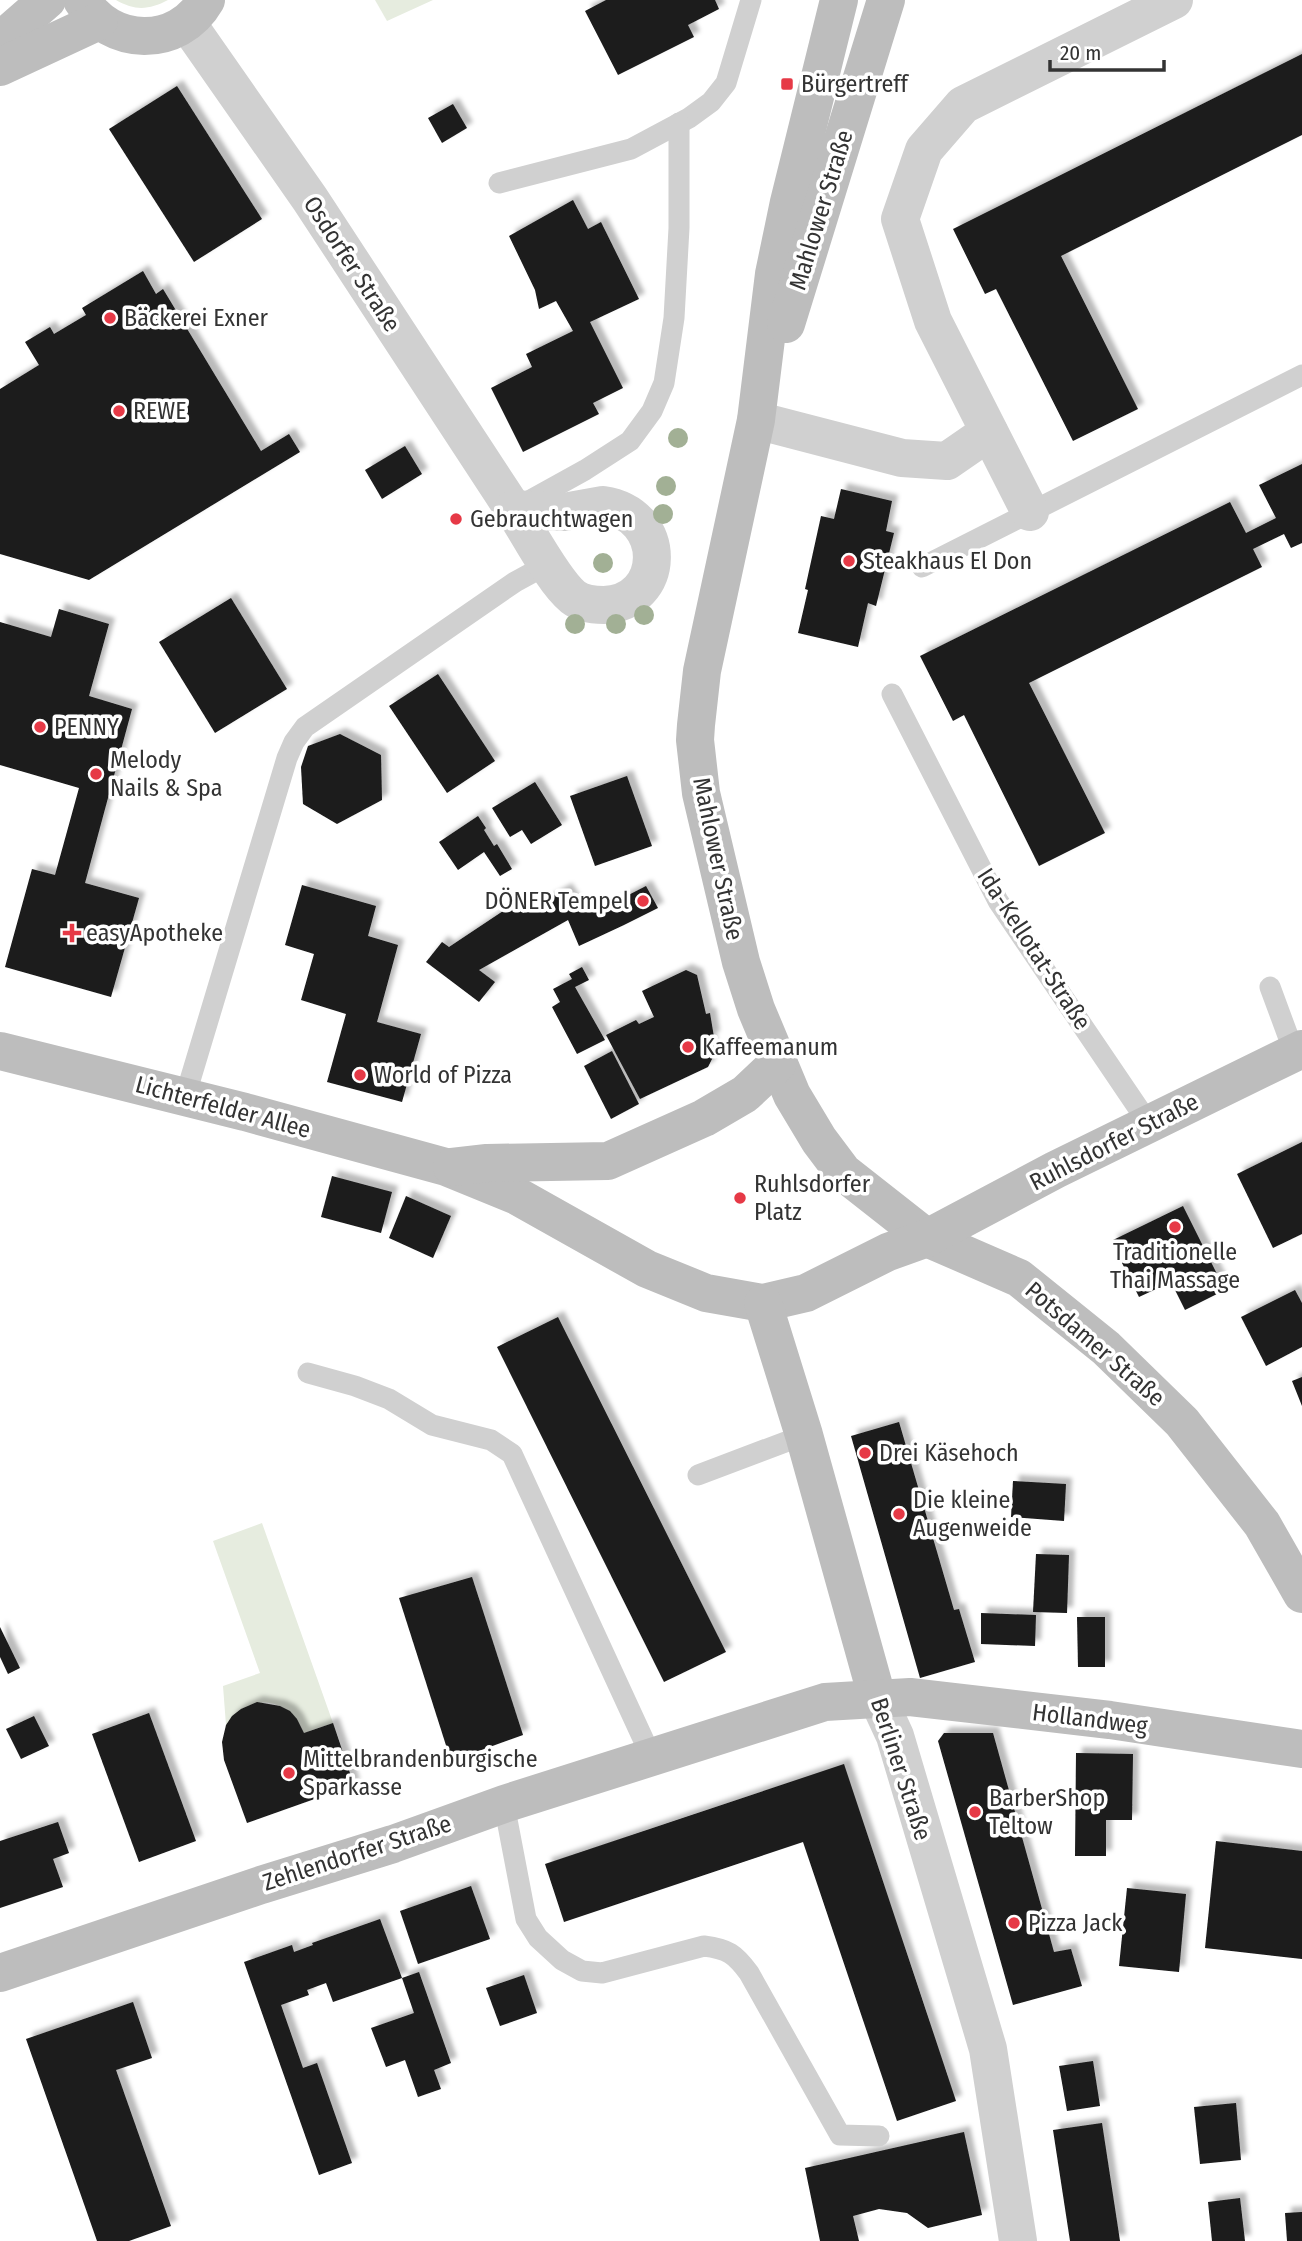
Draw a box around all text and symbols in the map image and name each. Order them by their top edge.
scale bar [1050,28,1164,72]
text: 20 m [1060,40,1101,66]
place label: Bürgertreff [801,70,910,98]
marker: Bürgertreff [779,76,795,92]
street label: Mahlower Straße [783,127,859,293]
street label: Osdorfer Straße [298,191,406,337]
place label: Bäckerei Exner [124,304,269,332]
marker: Bäckerei Exner [102,310,118,326]
place label: REWE [133,397,187,425]
marker: REWE [111,403,127,419]
place label: Gebrauchtwagen [470,505,633,533]
marker: Gebrauchtwagen [448,511,464,527]
place label: Steakhaus El Don [863,547,1032,575]
marker: Steakhaus El Don [841,553,857,569]
place label: PENNY [54,713,119,741]
marker: PENNY [32,719,48,735]
place label: Melody Nails & Spa [110,746,222,802]
marker: Melody Nails & Spa [88,766,104,782]
street label: Mahlower Straße [687,775,749,943]
street label: Ida-Kellotat-Straße [971,863,1097,1035]
place label: DÖNER Tempel [484,887,629,915]
marker: DÖNER Tempel [635,893,651,909]
place label: easyApotheke [86,919,223,947]
marker: easyApotheke [64,925,80,941]
place label: Kaffeemanum [702,1033,838,1061]
marker: Kaffeemanum [680,1039,696,1055]
place label: World of Pizza [374,1061,512,1089]
marker: World of Pizza [352,1067,368,1083]
street label: Lichterfelder Allee [132,1070,314,1144]
street label: Ruhlsdorfer Straße [1025,1087,1203,1197]
place label: Ruhlsdorfer Platz [754,1170,871,1226]
marker: Ruhlsdorfer Platz [732,1190,748,1206]
marker: Traditionelle Thai Massage [1167,1219,1183,1235]
place label: Traditionelle Thai Massage [1110,1238,1240,1294]
street label: Potsdamer Straße [1020,1276,1170,1412]
place label: Drei Käsehoch [879,1439,1019,1467]
marker: Drei Käsehoch [857,1445,873,1461]
place label: Die kleine Augenweide [913,1486,1032,1542]
marker: Die kleine Augenweide [891,1506,907,1522]
street label: Berliner Straße [865,1694,937,1844]
street label: Hollandweg [1031,1698,1150,1740]
place label: Mittelbrandenburgische Sparkasse [303,1745,538,1801]
marker: Mittelbrandenburgische Sparkasse [281,1765,297,1781]
place label: BarberShop Teltow [989,1784,1105,1840]
marker: BarberShop Teltow [967,1804,983,1820]
street label: Zehlendorfer Straße [259,1809,455,1897]
place label: Pizza Jack [1028,1909,1123,1937]
marker: Pizza Jack [1006,1915,1022,1931]

